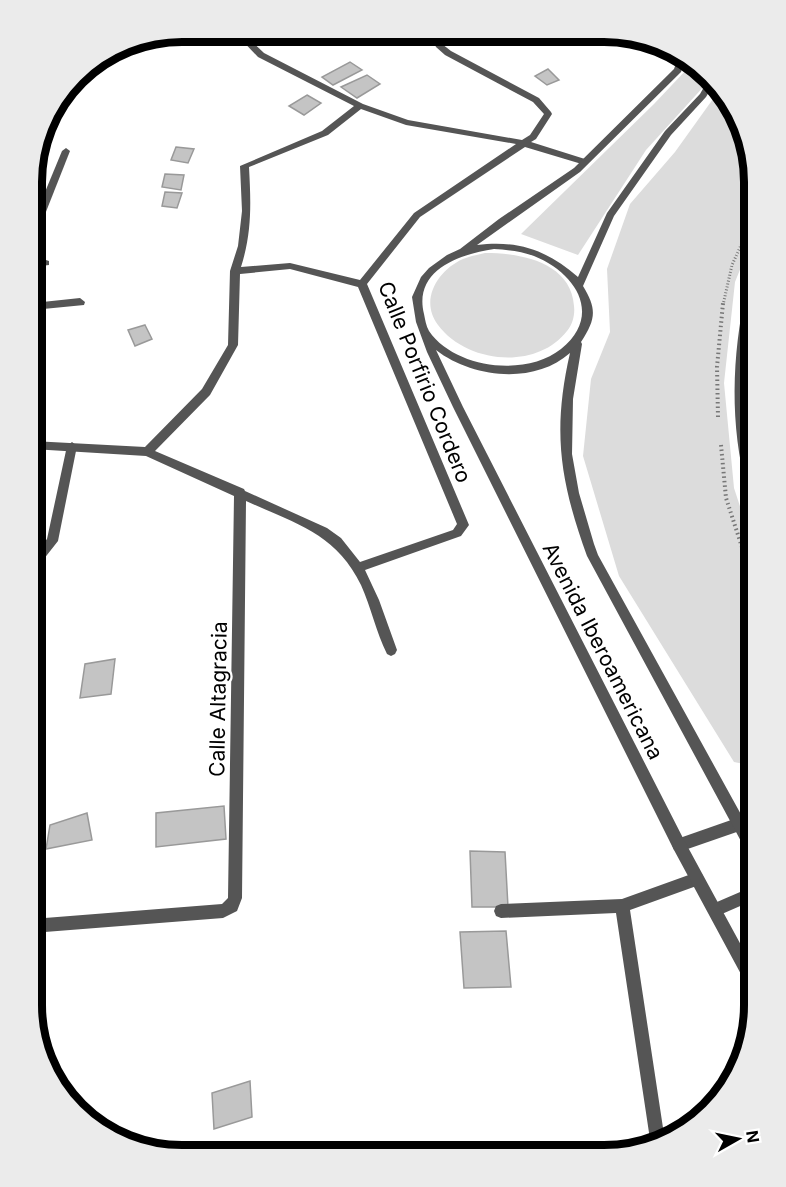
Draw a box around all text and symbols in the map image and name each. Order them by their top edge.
street label: Calle Porfirio Cordero [373,278,477,486]
street label: Avenida Iberoamericana [537,538,669,764]
street label: Calle Altagracia [204,621,232,777]
north arrow [708,1109,768,1169]
text: N [742,1129,764,1144]

